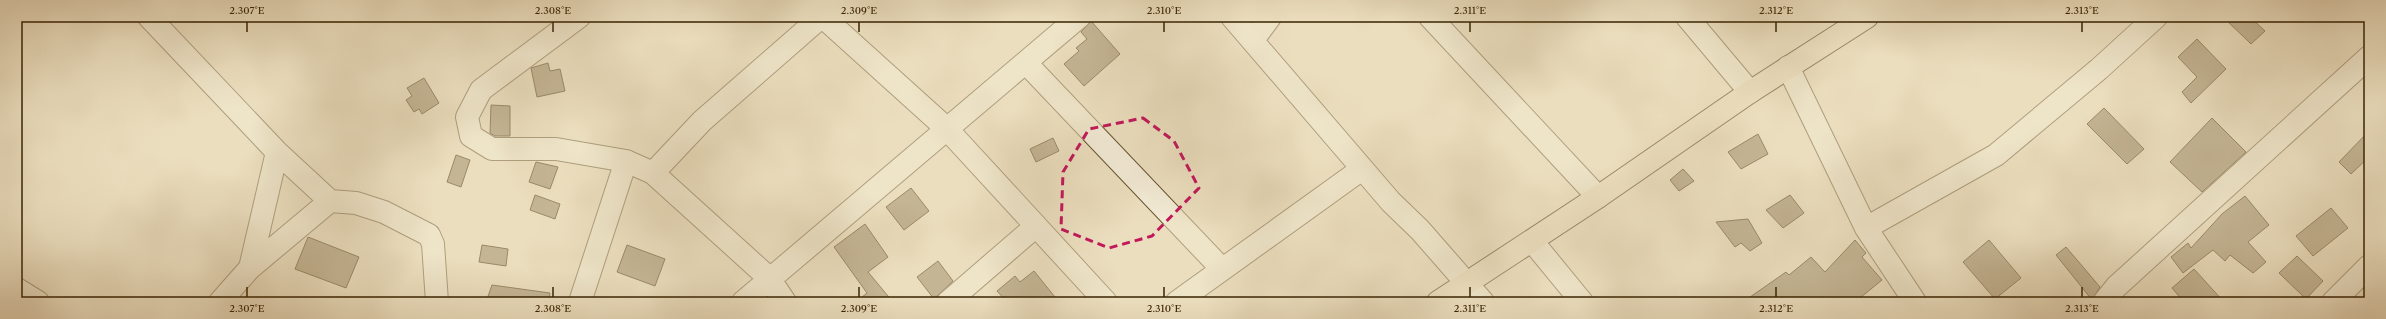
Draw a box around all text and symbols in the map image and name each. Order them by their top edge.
text: 2.307°E [229,4,265,17]
text: 2.308°E [535,4,571,17]
text: 2.309°E [841,4,877,17]
text: 2.310°E [1147,4,1181,17]
text: 2.311°E [1454,4,1486,17]
text: 2.312°E [1759,4,1793,17]
text: 2.313°E [2065,4,2099,17]
text: 2.307°E [229,302,265,315]
text: 2.308°E [535,302,571,315]
text: 2.309°E [841,302,877,315]
text: 2.310°E [1147,302,1181,315]
text: 2.311°E [1454,302,1486,315]
text: 2.312°E [1759,302,1793,315]
text: 2.313°E [2065,302,2099,315]

